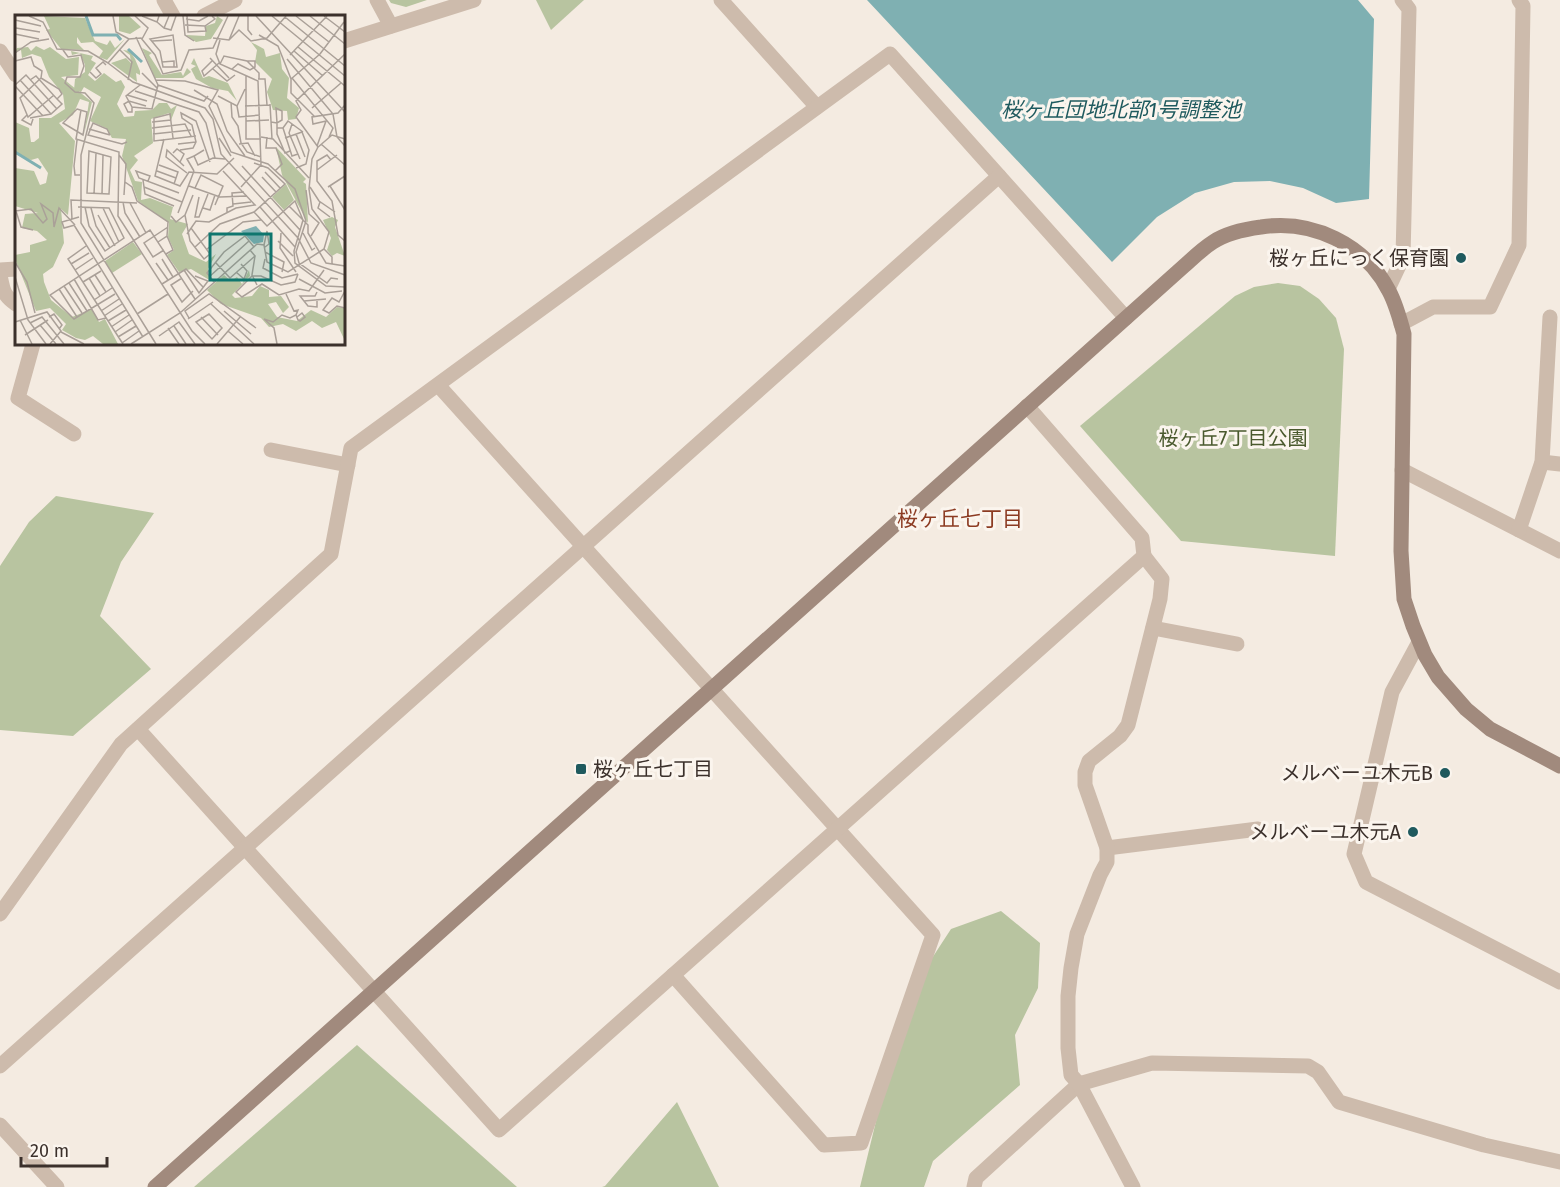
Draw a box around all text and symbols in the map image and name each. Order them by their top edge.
inset map [15,15,345,345]
water label: 桜ヶ丘団地北部1号調整池 [1001,97,1243,123]
place label: 桜ヶ丘にっく保育園 [1269,246,1449,270]
marker: 桜ヶ丘にっく保育園 [1454,251,1468,265]
park label: 桜ヶ丘7丁目公園 [1159,426,1307,450]
district label: 桜ヶ丘七丁目 [897,506,1023,532]
place label: 桜ヶ丘七丁目 [593,757,713,781]
place label: メルベーユ木元B [1281,761,1433,785]
marker: 桜ヶ丘七丁目 [574,762,588,776]
marker: メルベーユ木元B [1438,766,1452,780]
place label: メルベーユ木元A [1250,820,1402,844]
marker: メルベーユ木元A [1406,825,1420,839]
scale bar [21,1130,106,1168]
text: 20 m [30,1140,69,1162]

